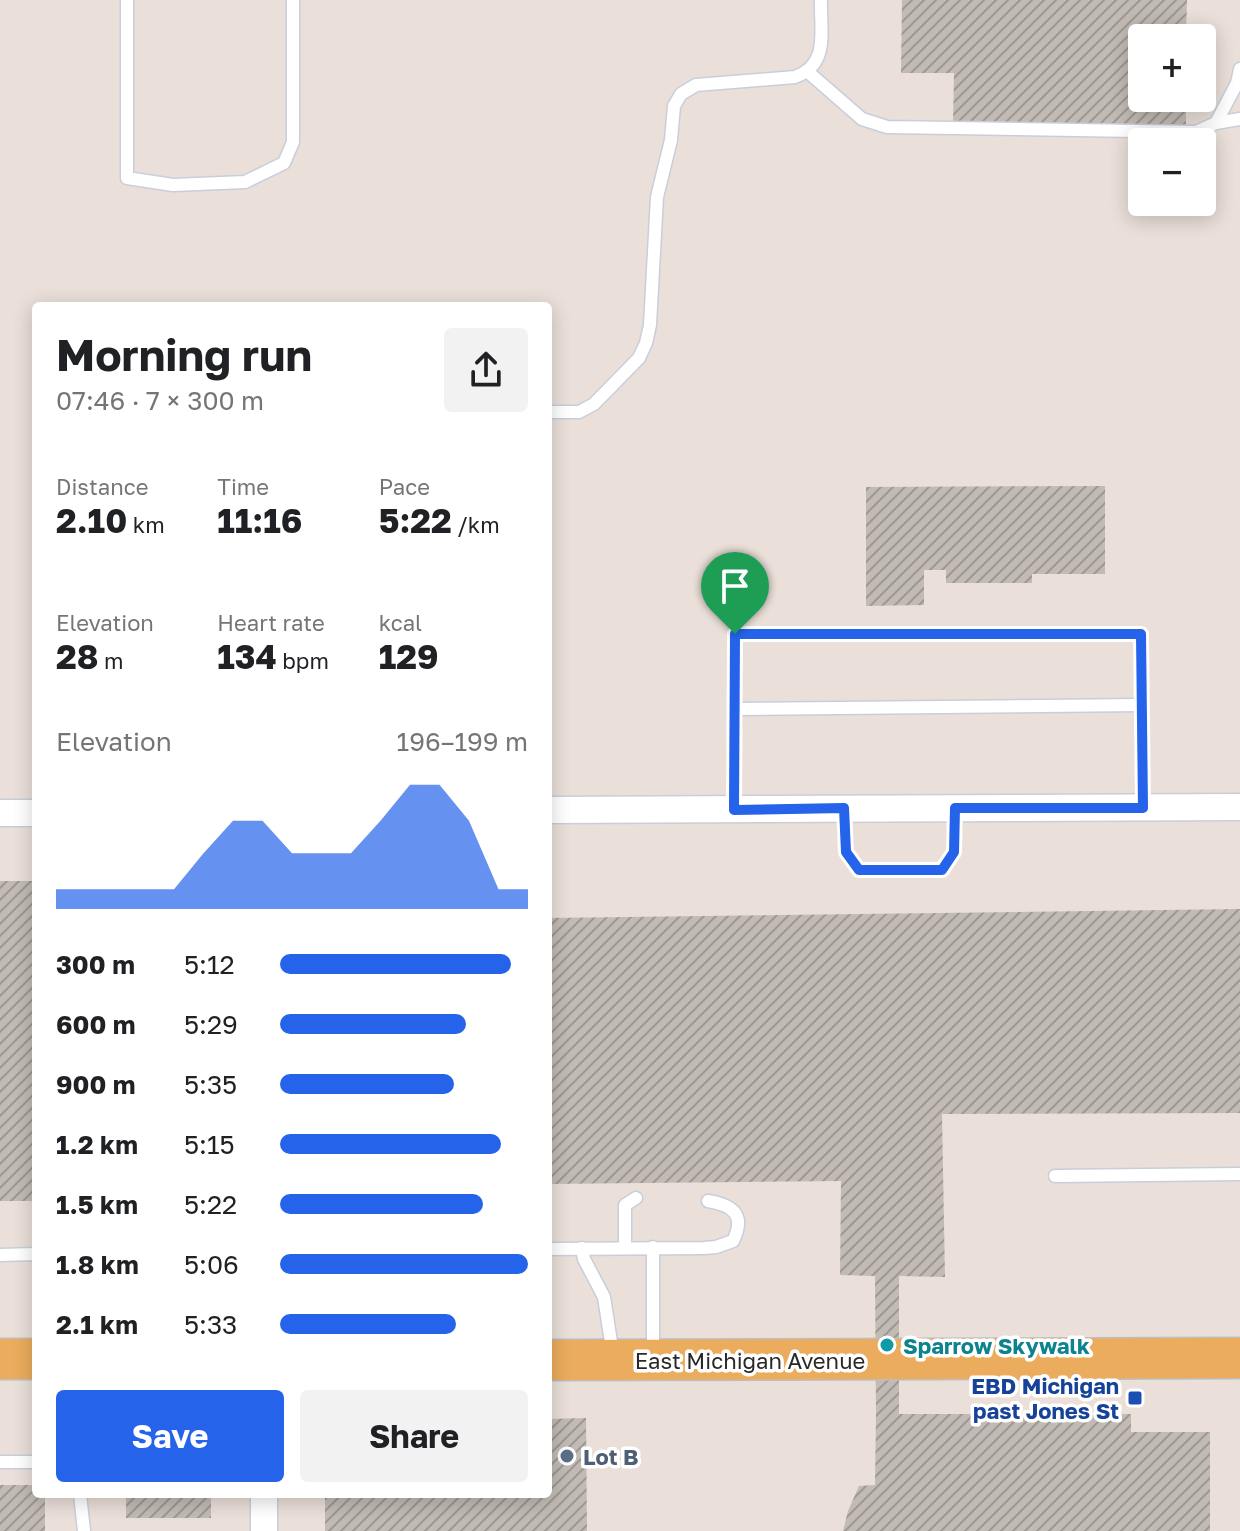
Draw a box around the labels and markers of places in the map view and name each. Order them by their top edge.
pin [701,552,769,634]
place label: Sparrow Skywalk [903,1332,1090,1359]
marker: Sparrow Skywalk [878,1336,896,1354]
place label: EBD Michigan past Jones St [971,1372,1119,1424]
marker: EBD Michigan past Jones St [1126,1389,1144,1407]
place label: Lot B [583,1443,638,1470]
marker: Lot B [558,1447,576,1465]

